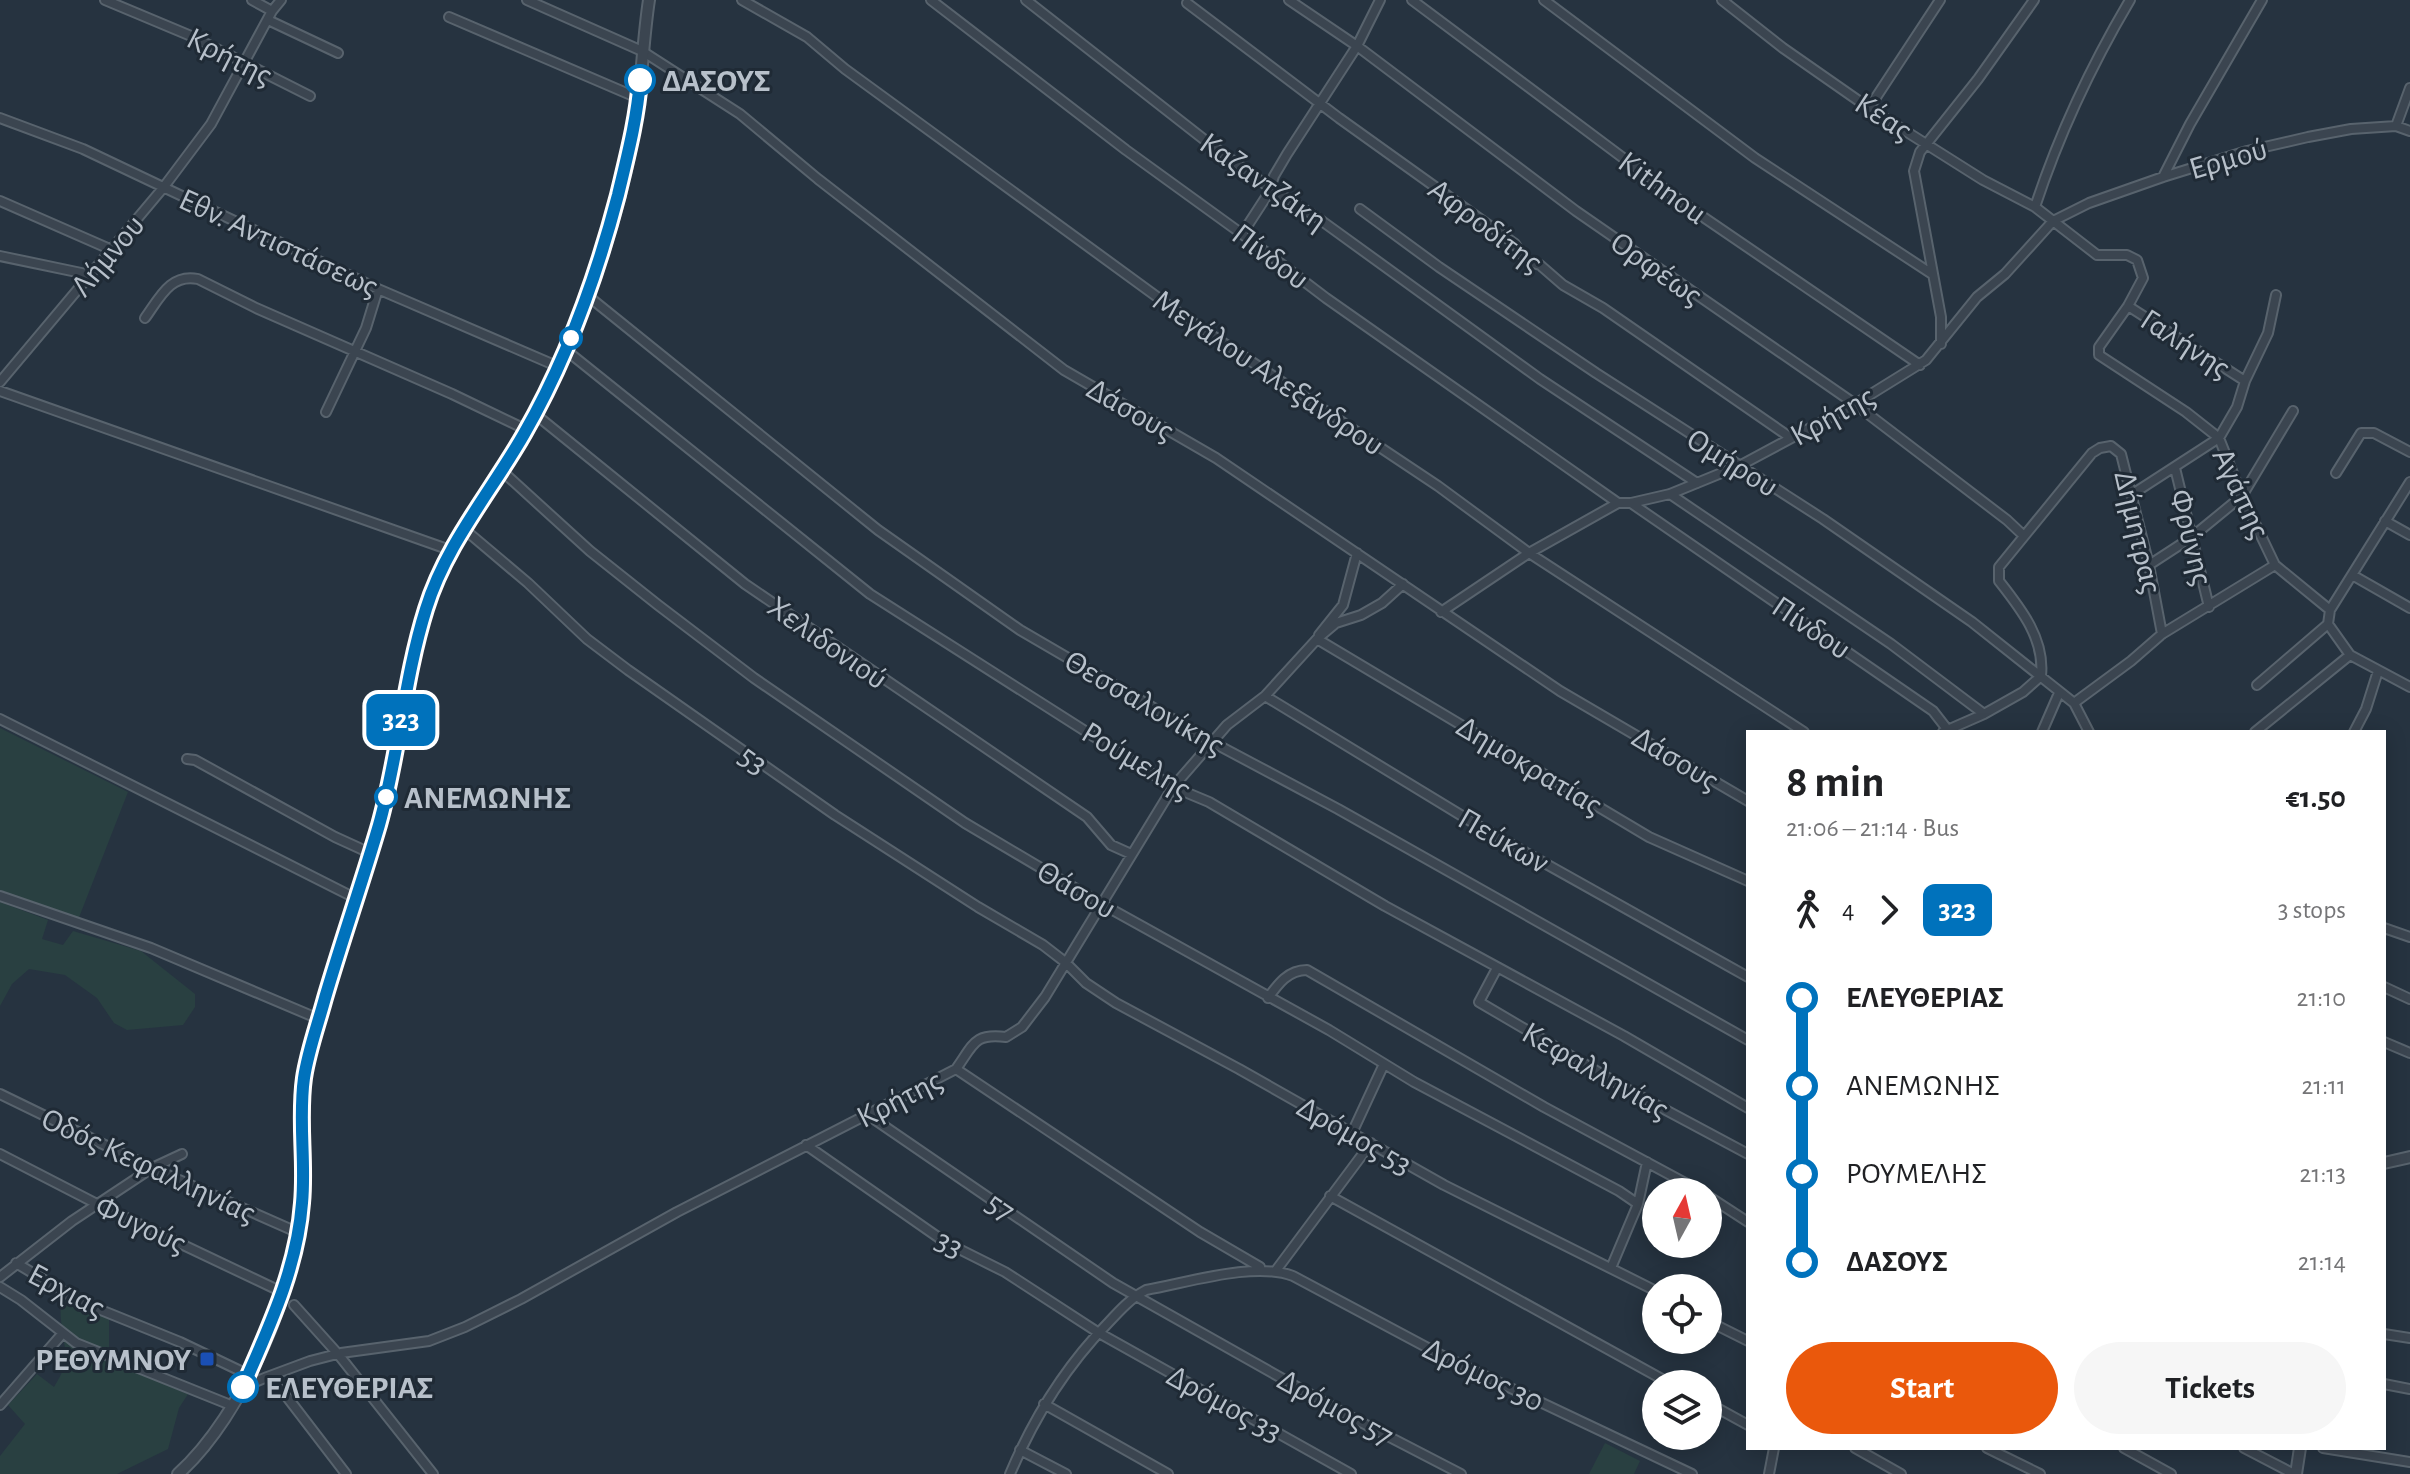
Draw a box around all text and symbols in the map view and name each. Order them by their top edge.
street label: Κρήτης [182,22,277,92]
marker: ΔΑΣΟΥΣ [625,65,655,95]
place label: ΔΑΣΟΥΣ [662,65,771,97]
street label: Κέας [1849,87,1918,147]
street label: Καζαντζάκη [1194,127,1333,237]
street label: Ερμού [2186,133,2271,185]
street label: Κithnou [1612,145,1712,230]
street label: Αφροδίτης [1422,173,1548,279]
street label: Εθν. Αντιστάσεως [174,183,383,303]
street label: Λήμνου [65,209,151,302]
street label: Πίνδου [1226,218,1315,296]
street label: Ορφέως [1605,226,1708,312]
street label: Μεγάλου Αλεξάνδρου [1147,284,1389,462]
street label: Γαλήνης [2135,303,2236,384]
unlabelled marker [560,327,582,349]
street label: Δάσους [1081,372,1180,447]
street label: Κρήτης [1785,380,1880,452]
street label: Ομήρου [1681,423,1784,503]
street label: Αγάπης [2206,443,2276,544]
street label: Δήμητρας [2108,468,2168,597]
street label: Φρύνης [2164,486,2218,589]
street label: Χελιδονιού [762,590,893,695]
street label: Πίνδου [1766,590,1856,665]
street label: Θεσσαλονίκης [1059,644,1230,761]
line badge: 323 [355,694,447,746]
text: 323 [382,706,420,734]
street label: Δημοκρατίας [1451,710,1608,822]
street label: Ρούμελης [1076,716,1196,806]
street label: Δάσους [1627,721,1724,797]
street label: 53 [733,739,774,781]
text: 8 min [1786,761,1885,805]
place label: ΑΝΕΜΩΝΗΣ [404,782,571,814]
text: €1.50 [2286,783,2346,813]
marker: ΑΝΕΜΩΝΗΣ [375,786,397,808]
street label: Πεύκων [1453,802,1554,879]
text: 21:06 – 21:14 · Bus [1786,815,1959,841]
street label: Θάσου [1032,855,1121,925]
icon: walk [1786,888,1830,932]
icon: forward [1867,888,1911,932]
text: 323 [1939,896,1976,924]
text: 4 [1842,897,1855,923]
text: 3 stops [2278,897,2346,923]
text: ΕΛΕΥΘΕΡΙΑΣ [1846,983,2004,1013]
text: 21:10 [2297,985,2346,1011]
street label: Κεφαλληνίας [1517,1016,1674,1126]
street label: Κρήτης [852,1064,947,1134]
text: ΑΝΕΜΩΝΗΣ [1846,1071,2000,1101]
text: 21:11 [2301,1073,2346,1099]
street label: Δρόμος 53 [1292,1090,1417,1181]
street label: Οδός Κεφαλληνίας [37,1102,260,1229]
text: ΡΟΥΜΕΛΗΣ [1846,1159,1987,1189]
text: 21:13 [2300,1161,2346,1187]
north arrow [1642,1178,1722,1258]
map controls [1642,1178,1722,1450]
street label: 57 [980,1186,1020,1228]
street label: Φυγούς [90,1190,191,1260]
street label: 33 [930,1223,969,1264]
text: ΔΑΣΟΥΣ [1846,1247,1948,1277]
text: 21:14 [2298,1249,2346,1275]
street label: Ερχιας [23,1258,110,1324]
button: locate [1642,1274,1722,1354]
street label: Δρόμος 30 [1418,1332,1549,1418]
button: Start [1786,1342,2058,1434]
button: Tickets [2074,1342,2346,1434]
place label: ΡΕΘΥΜΝΟΥ [35,1344,191,1376]
marker: ΡΕΘΥΜΝΟΥ [198,1350,216,1368]
street label: Δρόμος 33 [1162,1359,1287,1448]
street label: Δρόμος 57 [1272,1363,1399,1453]
button: layers [1642,1370,1722,1450]
marker: ΕΛΕΥΘΕΡΙΑΣ [228,1372,258,1402]
place label: ΕΛΕΥΘΕΡΙΑΣ [265,1372,434,1404]

